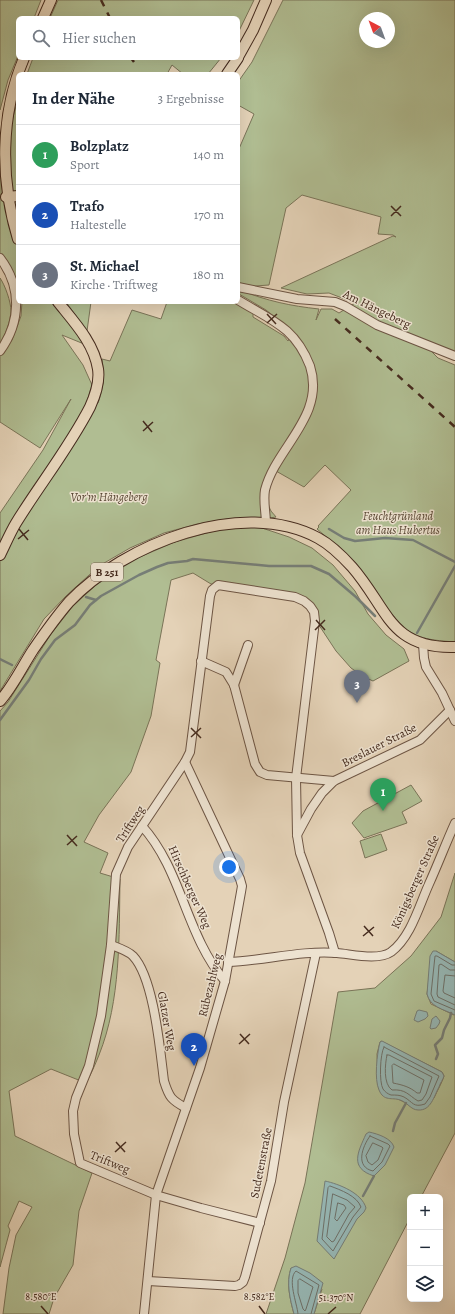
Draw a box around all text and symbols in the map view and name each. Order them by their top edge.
north arrow [359,12,395,48]
search box [16,16,240,60]
icon: search [30,27,52,49]
text: Hier suchen [62,28,136,48]
text: In der Nähe [32,87,115,110]
text: 3 Ergebnisse [158,90,224,107]
text: Bolzplatz [70,136,129,156]
text: 1 [43,146,47,163]
text: 140 m [193,146,224,163]
text: Sport [70,156,100,173]
text: Trafo [70,196,104,216]
text: 2 [42,206,48,223]
text: 170 m [194,206,224,223]
text: Haltestelle [70,216,126,233]
text: St. Michael [70,256,139,276]
text: 3 [42,266,48,283]
text: 180 m [193,266,224,283]
text: Kirche · Triftweg [70,276,158,293]
street label: Am Hängeberg [340,285,414,332]
park label: Vor'm Hängeberg [70,489,148,505]
park label: Feuchtgrünland am Haus Hubertus [356,508,440,538]
road number: B 251 [91,563,123,581]
pin: 3 [344,670,370,703]
street label: Breslauer Straße [339,719,419,771]
pin: 1 [370,778,396,811]
street label: Triftweg [112,802,148,846]
street label: Königsberger Straße [387,833,443,931]
street label: Hirschberger Weg [165,843,215,931]
your location [219,857,239,877]
street label: Rübezahlweg [194,952,226,1018]
street label: Glatzer Weg [154,990,180,1052]
pin: 2 [181,1033,207,1066]
street label: Sudetenstraße [246,1126,276,1200]
street label: Triftweg [88,1147,132,1177]
map controls [407,1194,443,1302]
button: + [407,1194,443,1230]
button: − [407,1230,443,1266]
button: layers [407,1266,443,1302]
text: 8.580°E [25,1290,57,1303]
text: 8.582°E [244,1290,274,1303]
text: 51.370°N [319,1291,353,1304]

